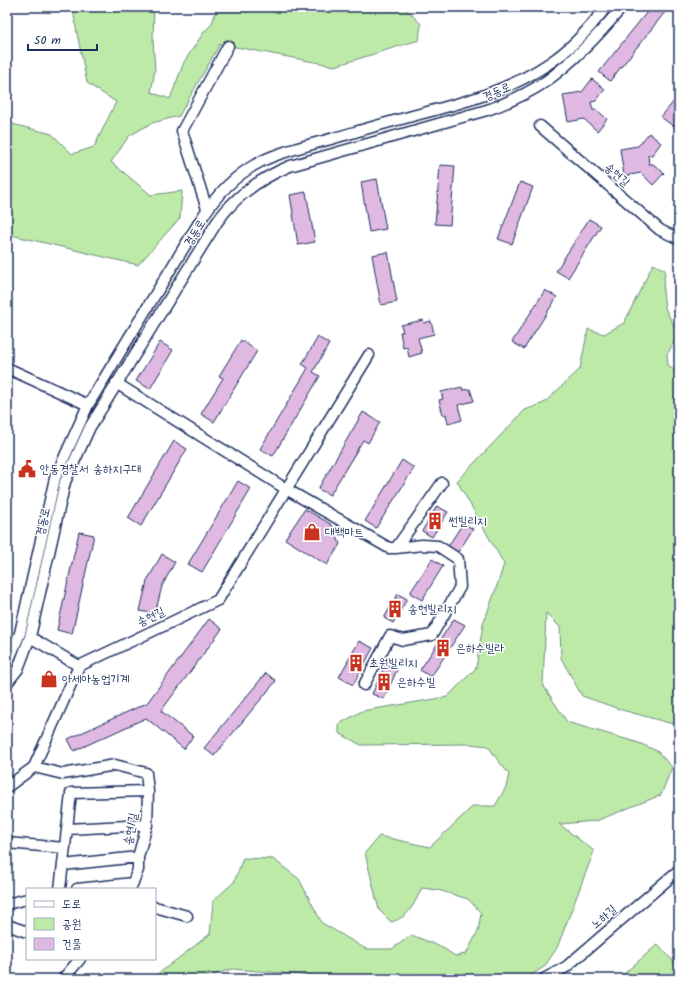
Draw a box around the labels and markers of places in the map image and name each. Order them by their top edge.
public building icon: 안동경찰서 송하지구대 [17,459,37,479]
place label: 안동경찰서 송하지구대 [40,460,141,479]
building icon: 썬빌리지 [425,511,445,531]
place label: 썬빌리지 [448,512,487,531]
shop icon: 대백마트 [302,522,322,542]
place label: 대백마트 [325,523,364,542]
building icon: 송현빌리지 [385,599,405,619]
place label: 송현빌리지 [408,600,456,619]
building icon: 은하수빌라 [433,638,453,658]
place label: 은하수빌라 [456,639,505,658]
building icon: 초원빌리지 [346,653,366,673]
place label: 초원빌리지 [369,654,417,673]
shop icon: 아세아농업기계 [39,669,59,689]
place label: 아세아농업기계 [62,670,130,689]
building icon: 은하수빌 [374,672,394,692]
place label: 은하수빌 [397,673,436,692]

